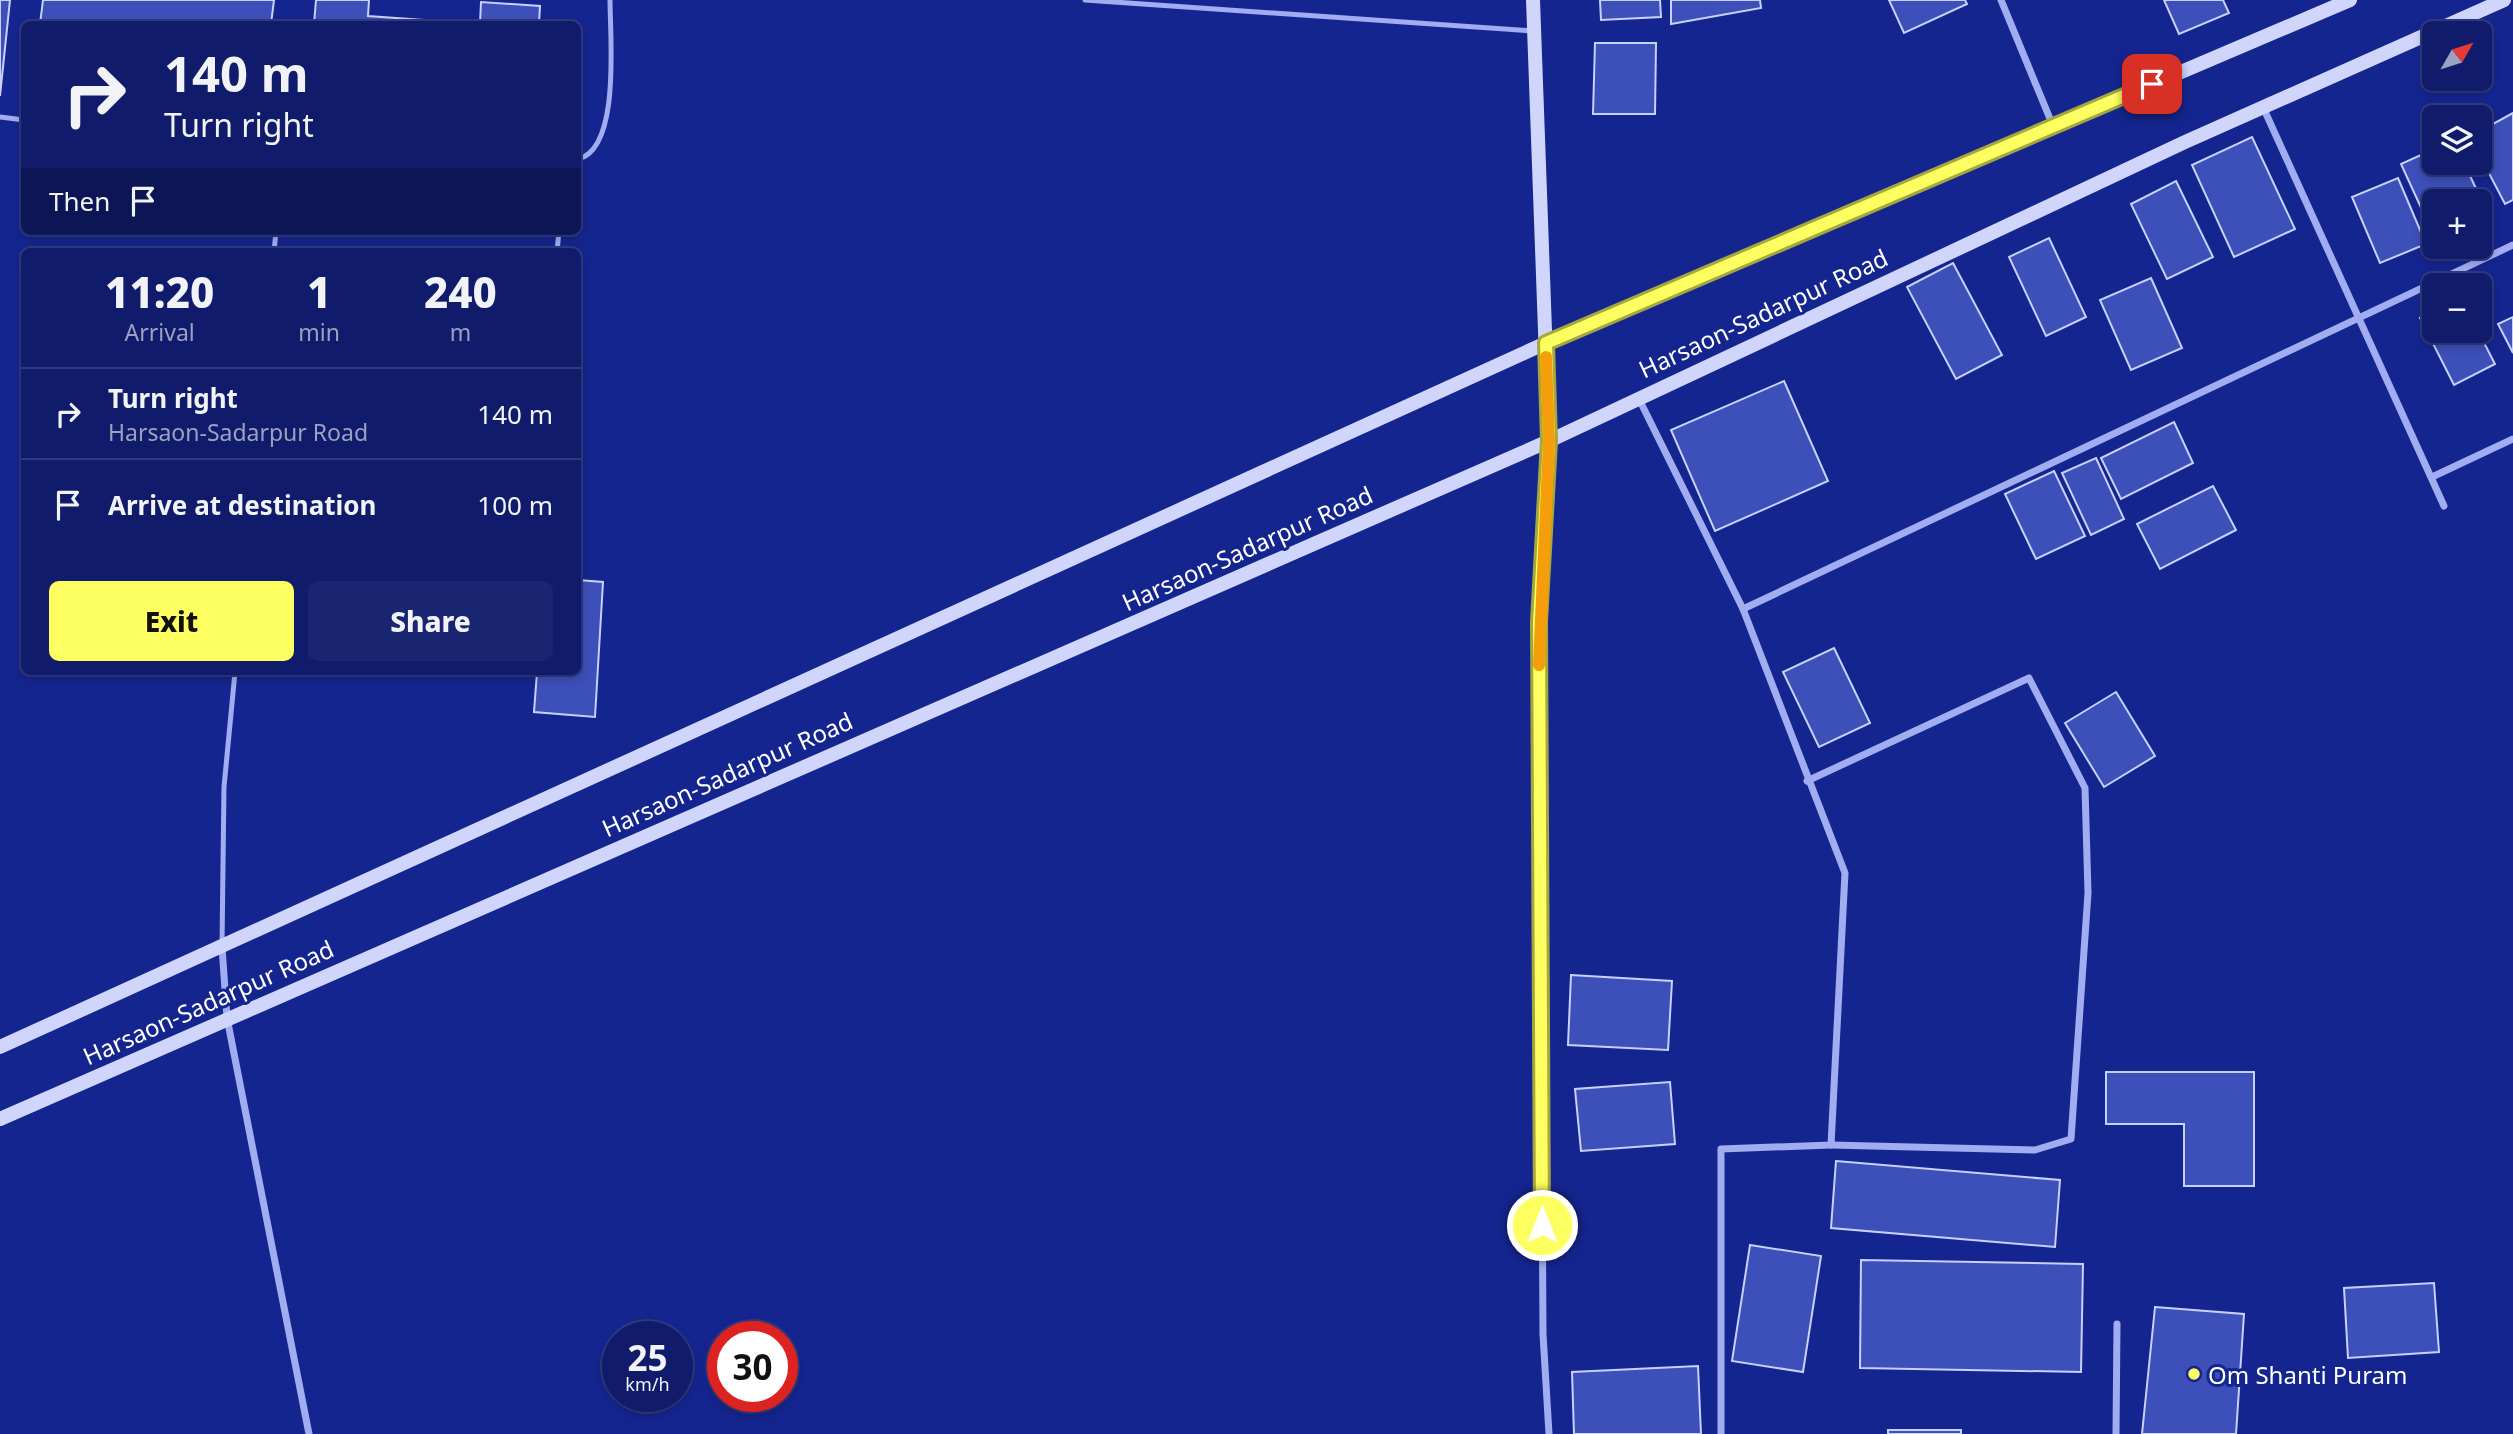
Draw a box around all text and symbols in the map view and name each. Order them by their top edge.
north arrow [2422,21,2492,91]
map controls [2422,21,2492,343]
text: 140 m [164,40,309,106]
icon: right [49,49,140,140]
pin [2122,54,2182,114]
icon: arrive [2133,65,2171,103]
text: Turn right [164,103,314,146]
button: layers [2422,105,2492,175]
icon: arrive [124,182,162,220]
text: Then [49,183,110,219]
button: + [2422,189,2492,259]
street label: Harsaon-Sadarpur Road [1633,241,1893,385]
text: 11:20 [105,263,214,320]
text: 1 [307,263,331,320]
text: 240 [424,263,497,320]
button: − [2422,273,2492,343]
text: Arrival [125,316,195,348]
text: min [298,316,340,348]
text: m [450,316,471,348]
text: Turn right [108,380,238,416]
icon: right [49,395,87,433]
text: 140 m [477,396,553,432]
text: Harsaon-Sadarpur Road [108,416,368,448]
street label: Harsaon-Sadarpur Road [1116,478,1378,618]
icon: arrive [49,486,87,524]
text: Arrive at destination [108,487,377,523]
text: 100 m [477,487,553,523]
button: Exit [49,581,294,661]
button: Share [308,581,553,661]
street label: Harsaon-Sadarpur Road [596,704,858,844]
street label: Harsaon-Sadarpur Road [77,932,339,1072]
position arrow [1505,1188,1579,1262]
speed limit sign: 30 [707,1321,798,1412]
text: 25 [627,1334,668,1381]
place label: Om Shanti Puram [2208,1358,2408,1391]
marker: Om Shanti Puram [2186,1366,2202,1382]
text: km/h [625,1372,670,1396]

